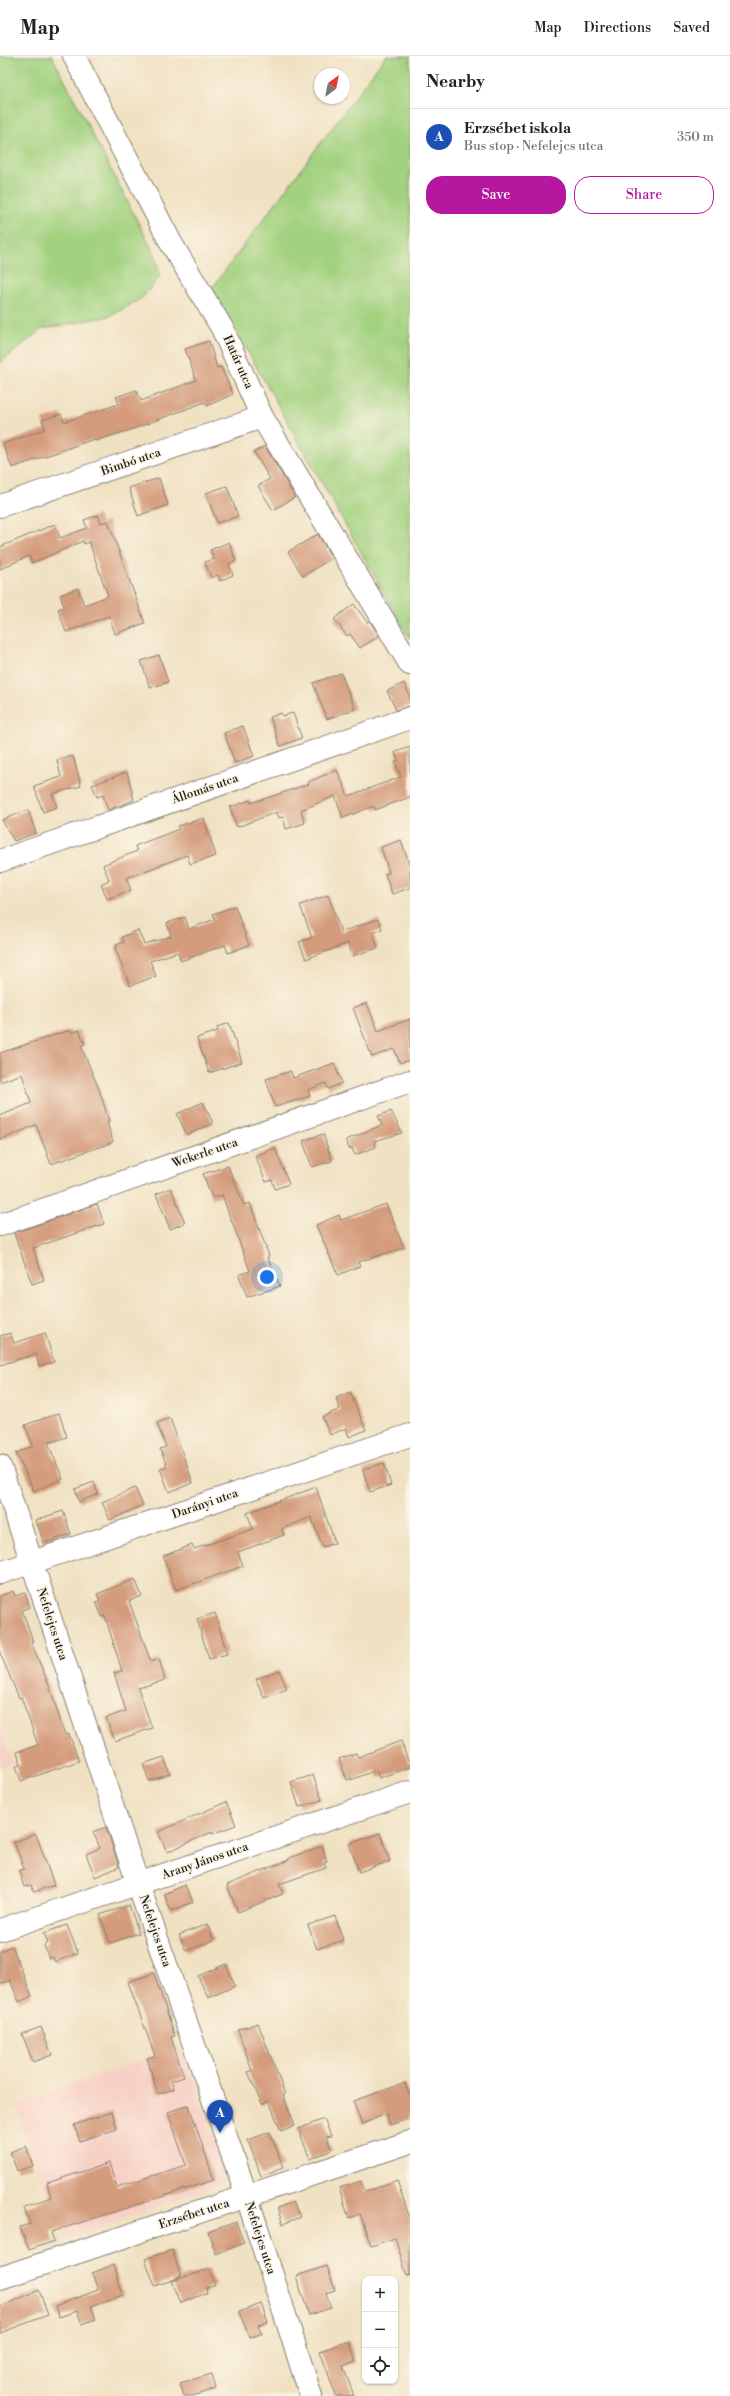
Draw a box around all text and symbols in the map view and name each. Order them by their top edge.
text: Map [20,16,60,40]
text: Map [534,19,562,37]
text: Directions [584,19,651,37]
text: Saved [673,19,710,37]
north arrow [314,68,350,104]
text: Nearby [426,71,485,93]
text: Erzsébet iskola [464,119,571,138]
text: A [434,129,444,145]
text: 350 m [677,129,714,145]
text: Bus stop · Nefelejcs utca [464,138,603,154]
button: Save [426,176,566,214]
button: Share [574,176,714,214]
street label: Határ utca [220,333,257,392]
street label: Bimbó utca [98,445,164,480]
street label: Állomás utca [168,768,241,808]
street label: Wekerle utca [169,1134,241,1172]
your location [257,1267,277,1287]
street label: Darányi utca [170,1485,241,1522]
street label: Nefelejcs utca [33,1586,71,1663]
street label: Arany János utca [159,1839,251,1883]
street label: Nefelejcs utca [136,1893,175,1970]
pin: A [207,2100,233,2133]
street label: Erzsébet utca [157,2195,232,2232]
street label: Nefelejcs utca [241,2200,279,2277]
map controls [362,2276,398,2384]
button: + [362,2276,398,2312]
button: − [362,2312,398,2348]
button: locate [362,2348,398,2384]

